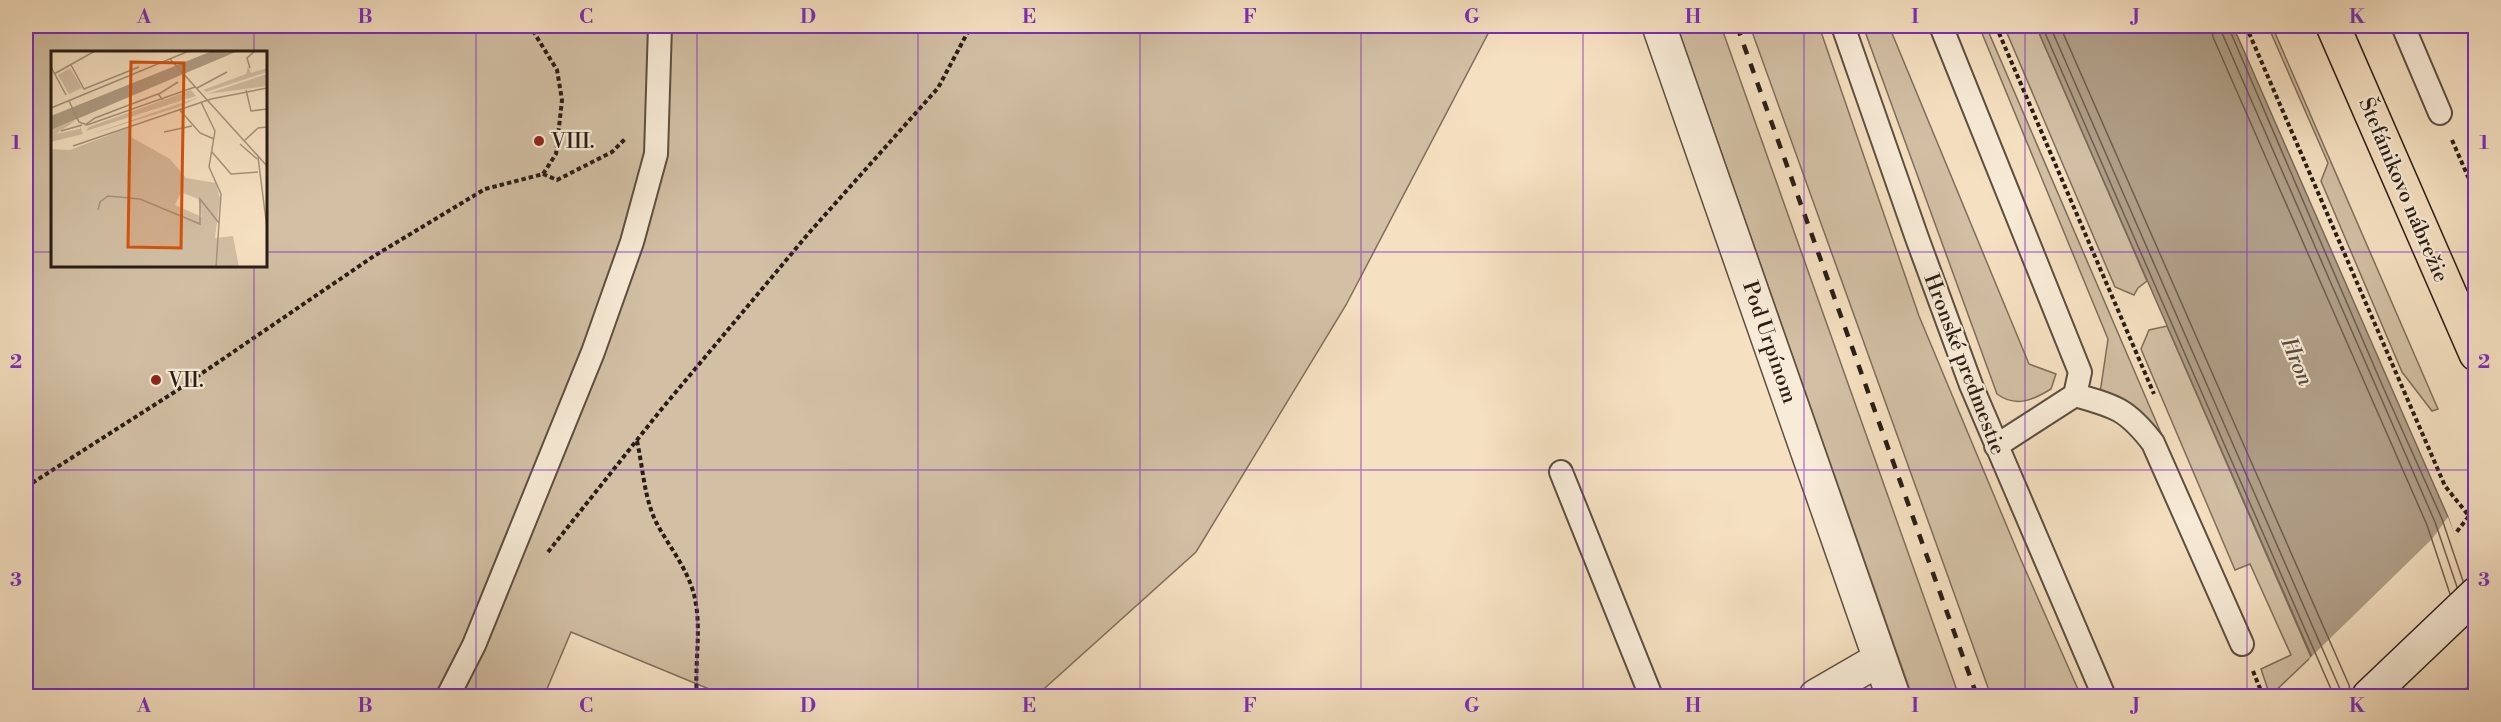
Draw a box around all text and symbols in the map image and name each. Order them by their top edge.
text: A [136,5,152,30]
text: B [357,5,373,30]
text: C [579,5,593,30]
text: D [800,5,816,30]
text: E [1022,5,1036,30]
text: F [1243,5,1257,30]
text: G [1464,5,1480,30]
text: H [1685,5,1702,30]
text: I [1911,5,1919,30]
text: J [2129,5,2140,30]
text: K [2349,5,2366,30]
inset map [51,51,267,267]
street label: Štefánikovo nábrežie [2352,93,2456,287]
place label: VIII. [550,129,595,155]
text: 1 [11,131,21,156]
text: 1 [2479,131,2489,156]
marker: VIII. [532,134,546,148]
street label: Hronské predmestie [1918,270,2011,459]
street label: Pod Urpínom [1736,278,1802,407]
water label: Hron [2274,332,2319,390]
text: 2 [10,350,22,375]
text: 2 [2478,350,2490,375]
place label: VII. [167,368,204,394]
marker: VII. [149,373,163,387]
text: 3 [10,568,22,593]
text: 3 [2478,568,2490,593]
text: A [136,694,152,719]
text: B [357,694,373,719]
text: C [579,694,593,719]
text: D [800,694,816,719]
text: E [1022,694,1036,719]
text: F [1243,694,1257,719]
text: G [1464,694,1480,719]
text: H [1685,694,1702,719]
text: I [1911,694,1919,719]
text: J [2129,694,2140,719]
text: K [2349,694,2366,719]

